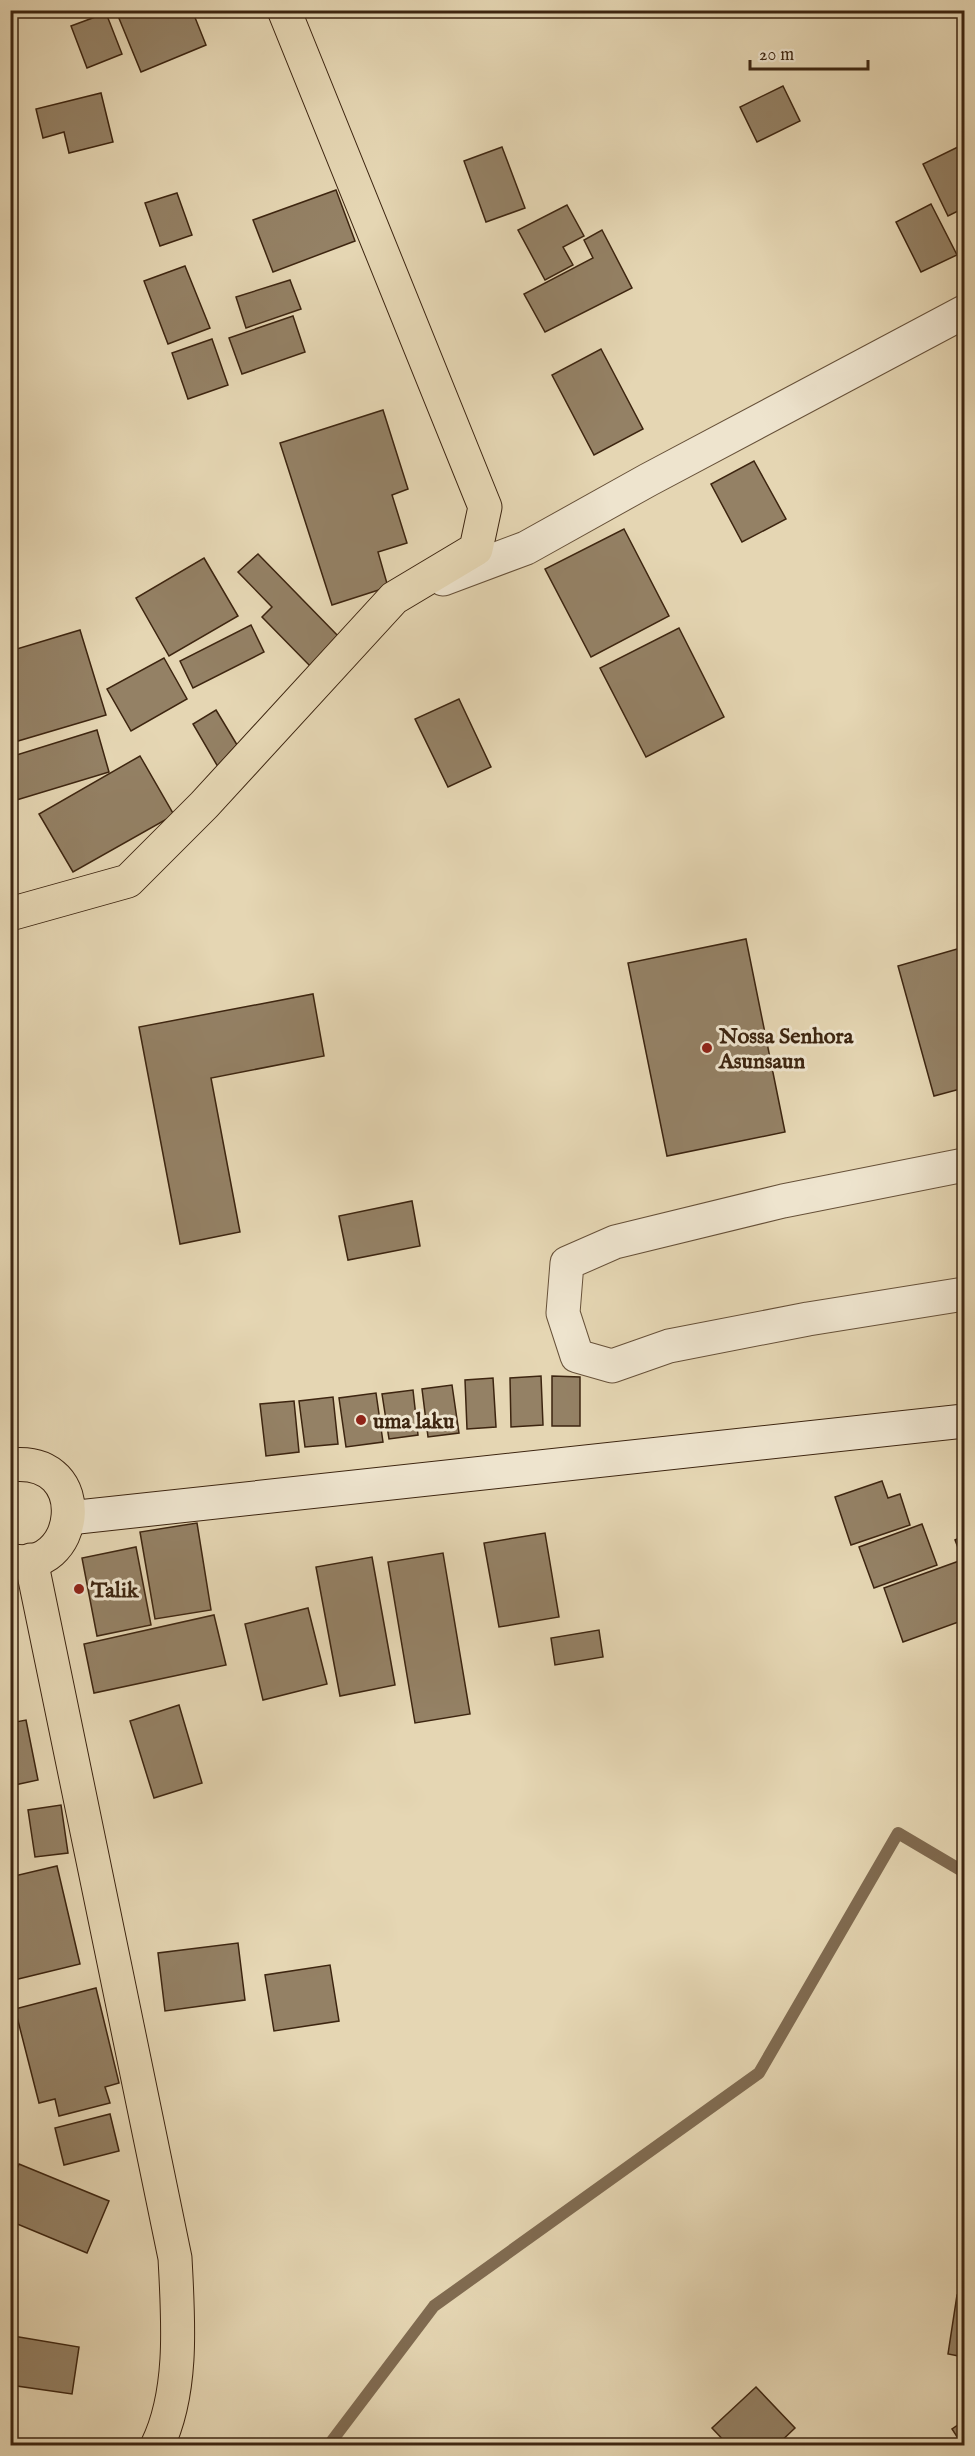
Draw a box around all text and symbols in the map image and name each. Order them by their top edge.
scale bar [750,33,868,71]
text: 20 m [759,44,794,67]
place label: Nossa Senhora Asunsaun [718,1023,854,1076]
marker: Nossa Senhora Asunsaun [700,1041,714,1055]
place label: uma laku [373,1408,455,1436]
marker: uma laku [354,1413,368,1427]
place label: Talik [90,1577,140,1605]
marker: Talik [72,1582,86,1596]

